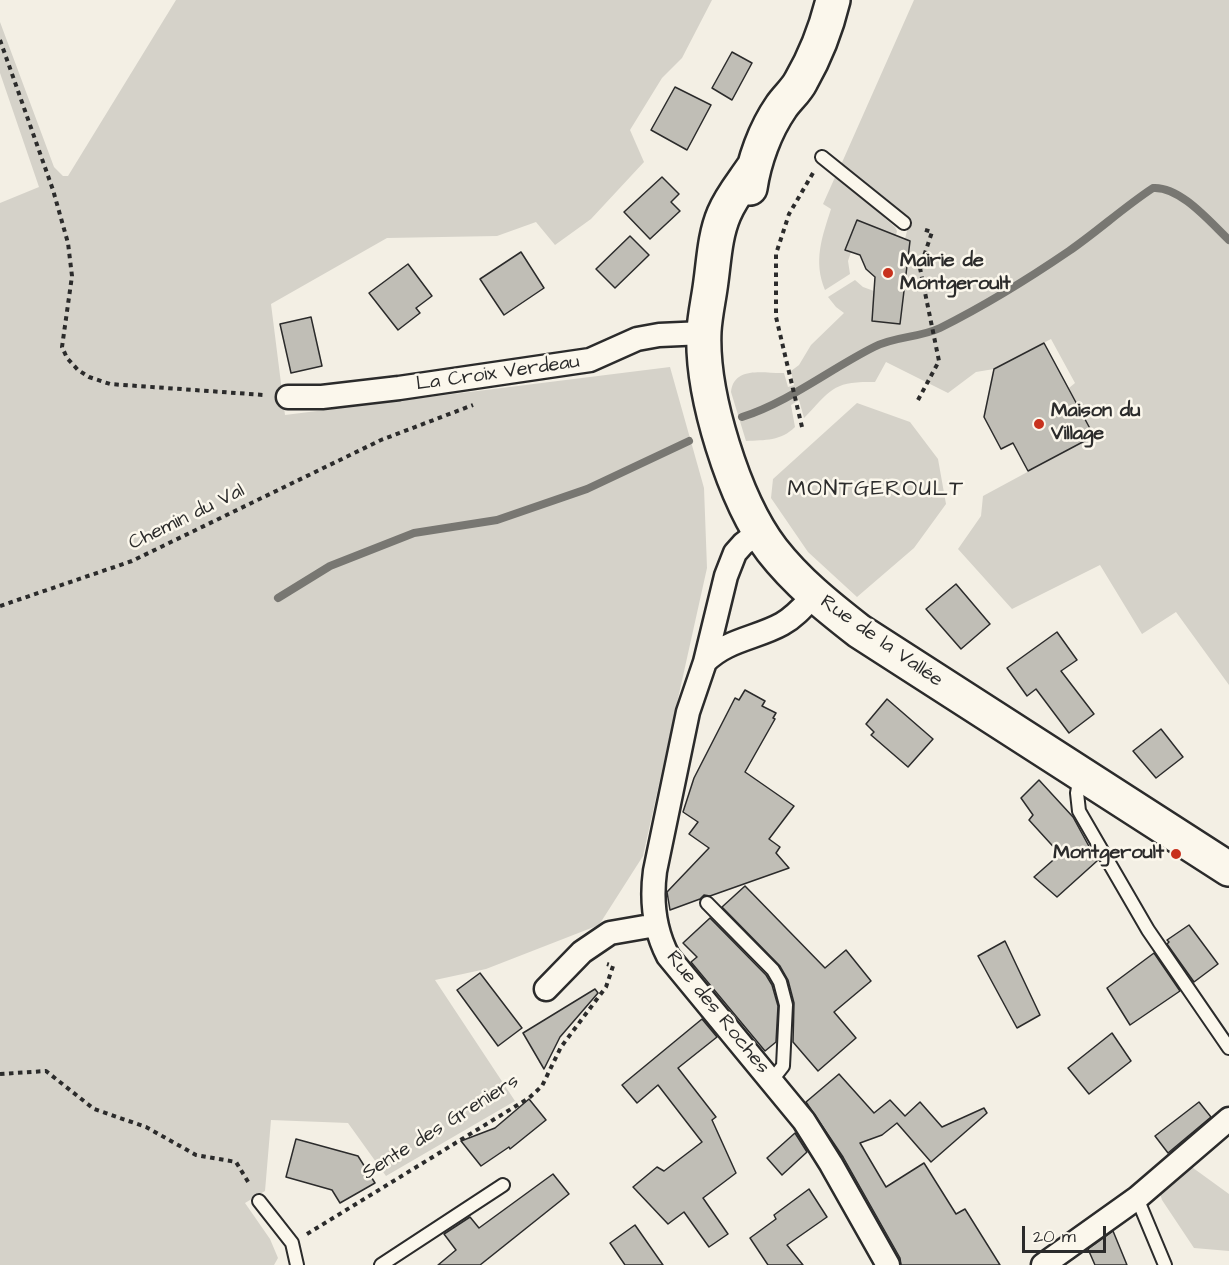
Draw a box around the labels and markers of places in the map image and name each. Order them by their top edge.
place label: Mairie de Montgeroult [900,250,1011,297]
marker: Mairie de Montgeroult [881,266,895,280]
place label: Maison du Village [1051,400,1140,447]
marker: Maison du Village [1032,417,1046,431]
place label: Montgeroult [1053,842,1164,866]
marker: Montgeroult [1169,847,1183,861]

